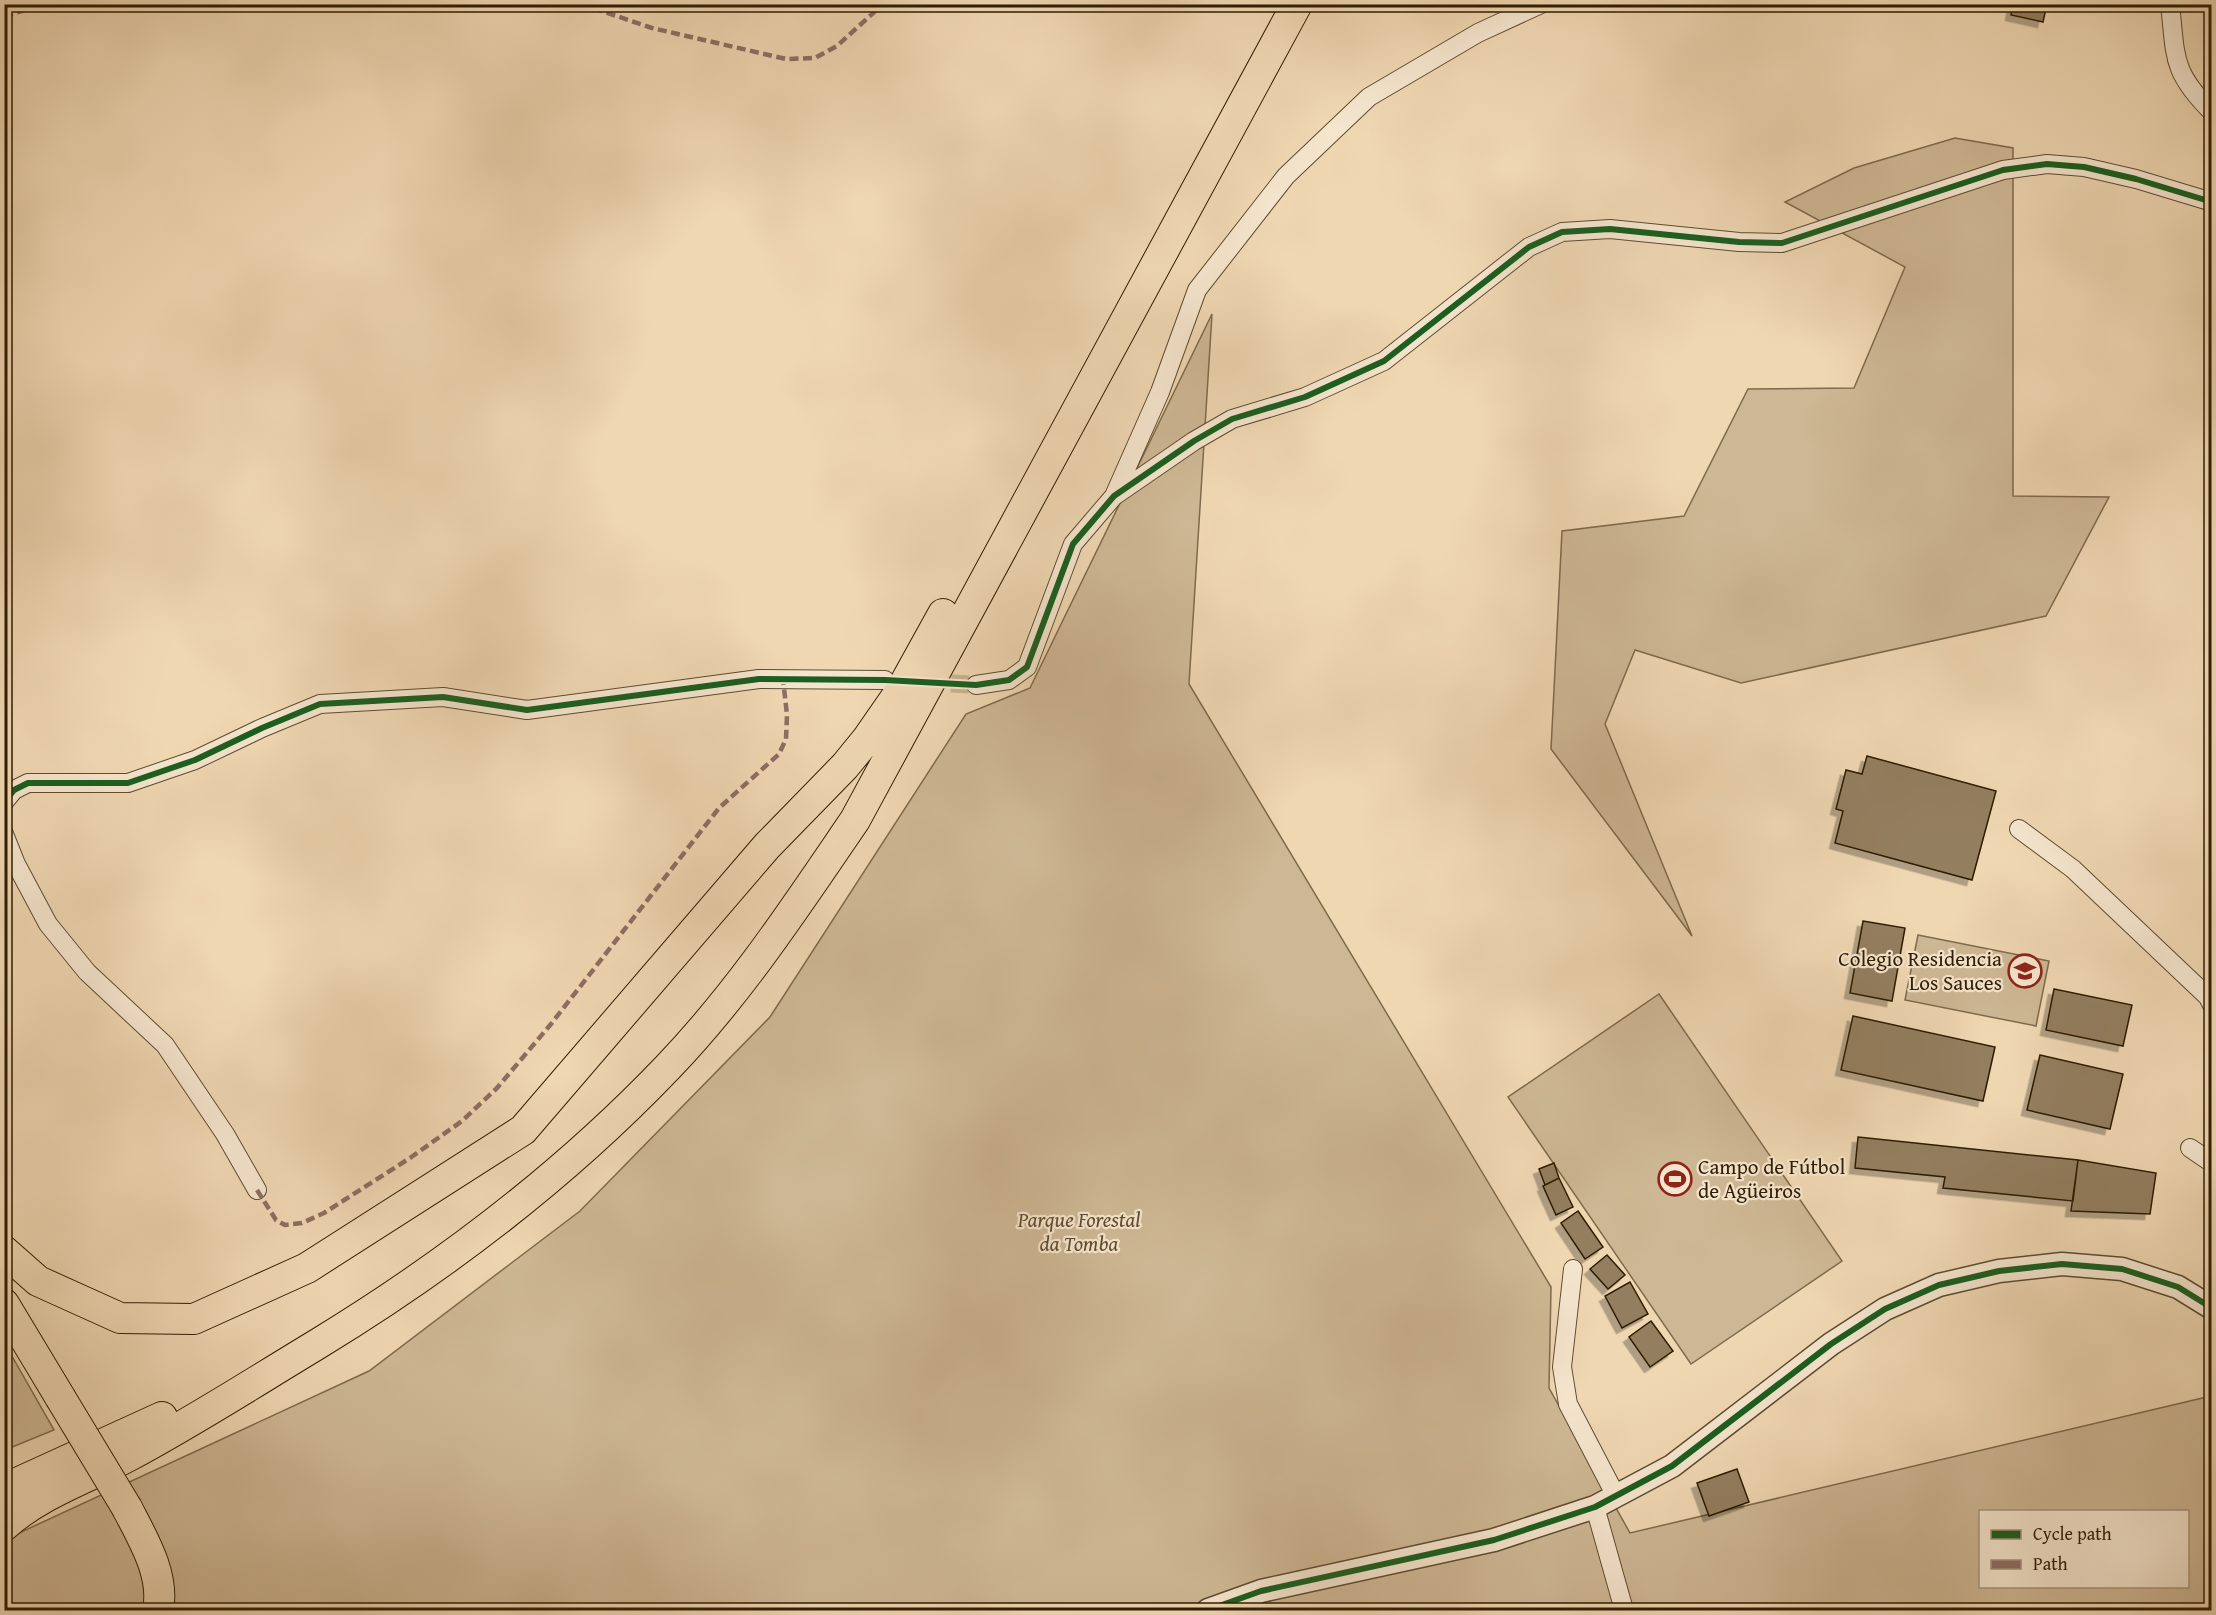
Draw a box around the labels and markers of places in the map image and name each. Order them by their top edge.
place label: Colegio Residencia Los Sauces [1838,943,2002,998]
school or university icon: Colegio Residencia Los Sauces [2007,953,2043,989]
place label: Campo de Fútbol de Agüeiros [1698,1151,1845,1206]
sports icon: Campo de Fútbol de Agüeiros [1657,1161,1693,1197]

